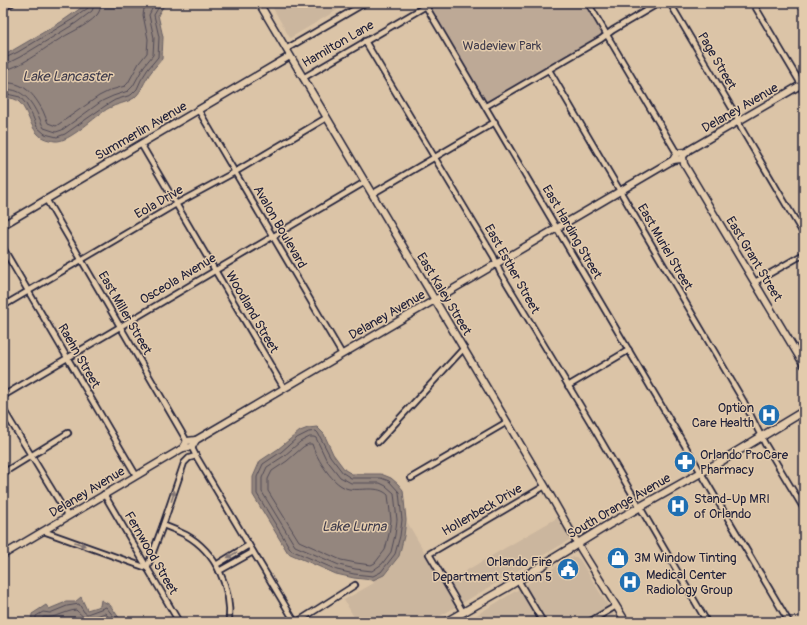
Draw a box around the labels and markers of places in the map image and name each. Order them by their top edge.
place label: Option Care Health [692,400,754,431]
hospital icon: Option Care Health [756,402,782,428]
place label: Orlando ProCare Pharmacy [700,447,789,478]
pharmacy icon: Orlando ProCare Pharmacy [672,449,698,475]
place label: Stand-Up MRI of Orlando [694,491,770,522]
hospital icon: Stand-Up MRI of Orlando [665,493,691,519]
shop icon: 3M Window Tinting [605,545,631,571]
place label: 3M Window Tinting [634,550,737,566]
place label: Orlando Fire Department Station 5 [432,554,553,585]
public building icon: Orlando Fire Department Station 5 [555,556,581,582]
place label: Medical Center Radiology Group [646,567,733,598]
hospital icon: Medical Center Radiology Group [617,569,643,595]

